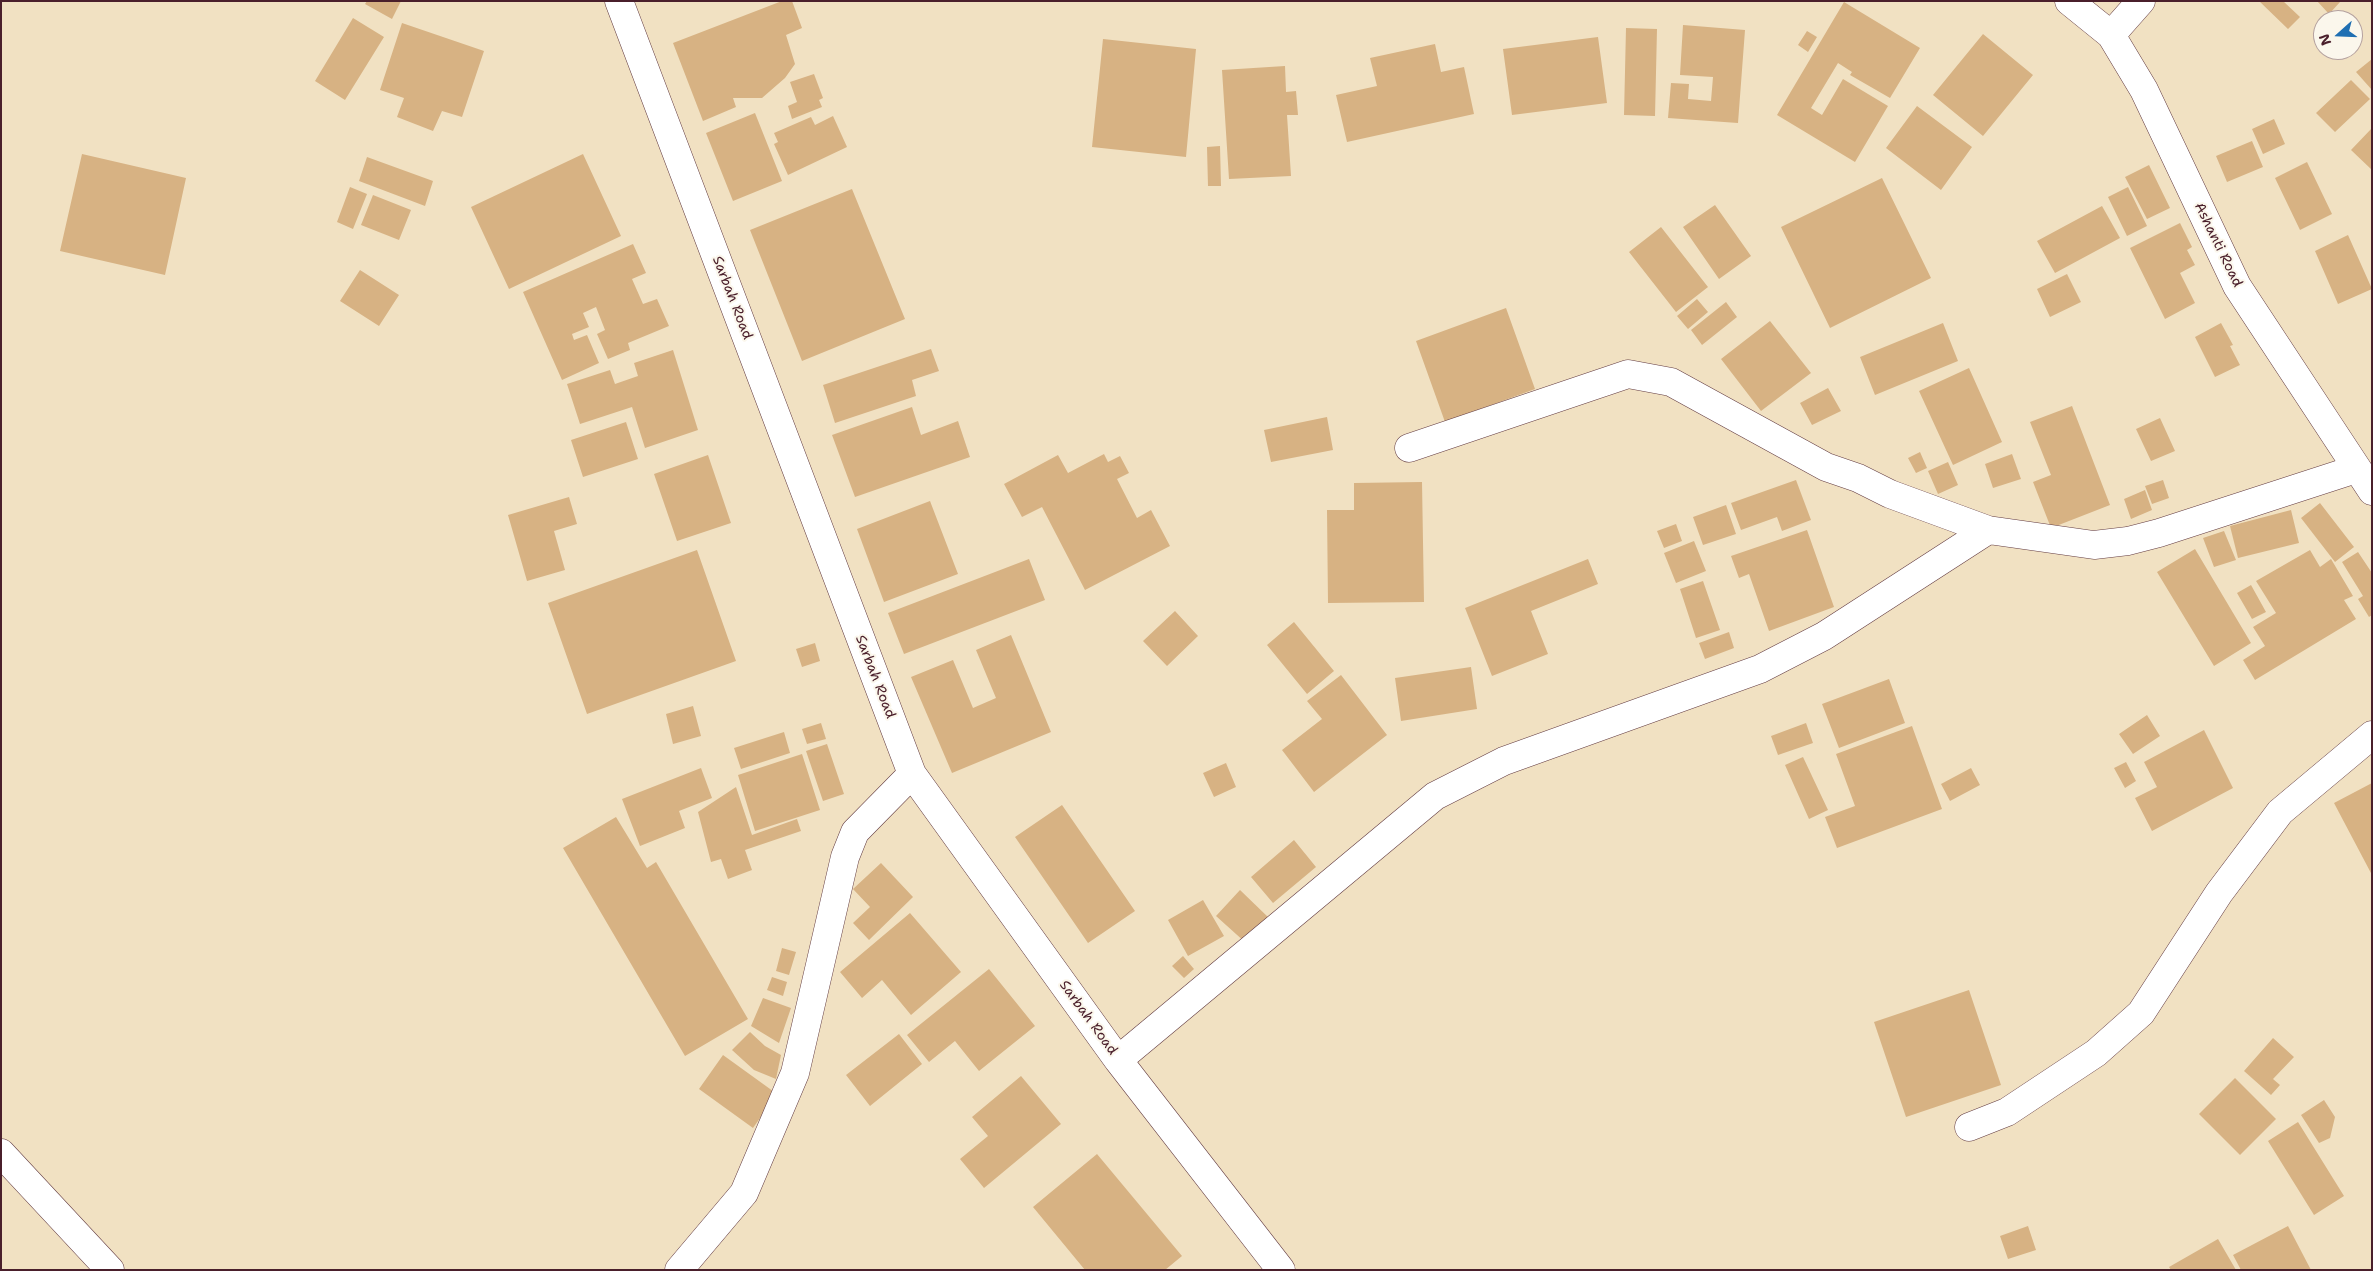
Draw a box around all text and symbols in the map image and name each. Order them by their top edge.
north arrow [2313,10,2363,60]
text: N [2314,31,2335,48]
street label: Ashanti Road [2190,200,2246,290]
street label: Sarbah Road [708,254,756,342]
street label: Sarbah Road [851,633,899,721]
street label: Sarbah Road [1055,978,1121,1058]

